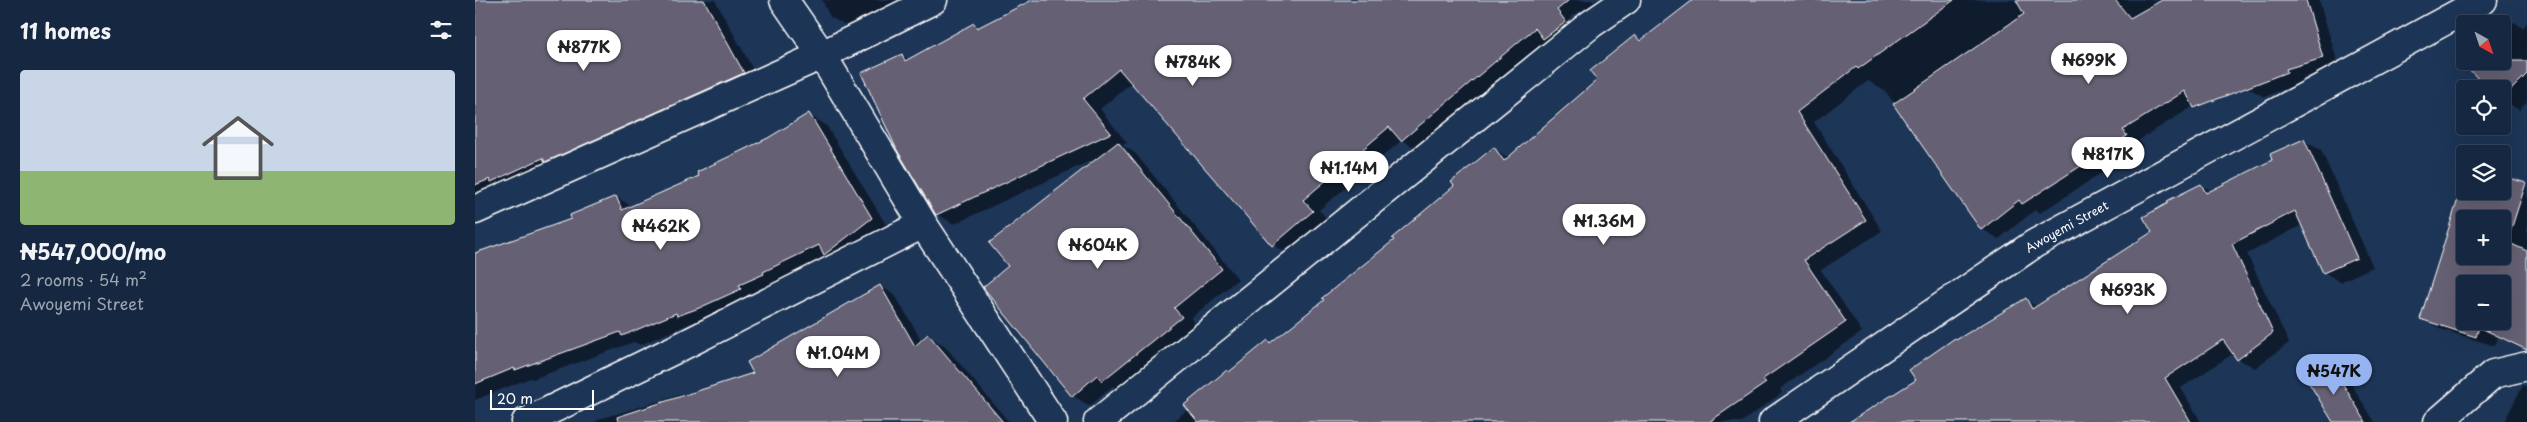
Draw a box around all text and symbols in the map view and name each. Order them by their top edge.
text: 11 homes [20,14,111,46]
north arrow [2456,15,2511,70]
map controls [2456,15,2511,330]
icon: filters [427,16,455,44]
pin: ₦877K [549,30,619,72]
text: ₦877K [558,34,610,58]
pin: ₦699K [2054,42,2124,85]
pin: ₦784K [1158,44,1228,87]
text: ₦699K [2062,47,2116,71]
text: ₦784K [1166,49,1220,73]
button: locate [2456,80,2511,135]
icon: home [193,103,283,193]
pin: ₦817K [2073,136,2143,179]
text: ₦817K [2082,141,2134,165]
button: layers [2456,145,2511,200]
pin: ₦1.14M [1308,150,1390,193]
text: ₦1.14M [1321,155,1377,179]
street label: Awoyemi Street [2022,196,2112,256]
pin: ₦1.36M [1563,204,1645,246]
pin: ₦462K [626,208,696,251]
text: ₦1.36M [1574,208,1634,232]
button: + [2456,210,2511,265]
text: ₦462K [632,213,690,237]
pin: ₦604K [1063,228,1133,270]
text: ₦604K [1069,232,1127,256]
text: ₦547,000/mo [20,235,166,267]
text: 2 rooms · 54 m² [20,267,147,291]
pin: ₦693K [2093,272,2163,315]
button: − [2456,275,2511,330]
text: ₦693K [2101,277,2155,301]
text: Awoyemi Street [20,291,144,315]
pin: ₦1.04M [797,336,879,378]
text: ₦1.04M [807,340,869,364]
pin: ₦547K [2299,354,2369,396]
text: ₦547K [2307,358,2361,382]
scale bar [490,387,594,410]
text: 20 m [497,388,533,409]

